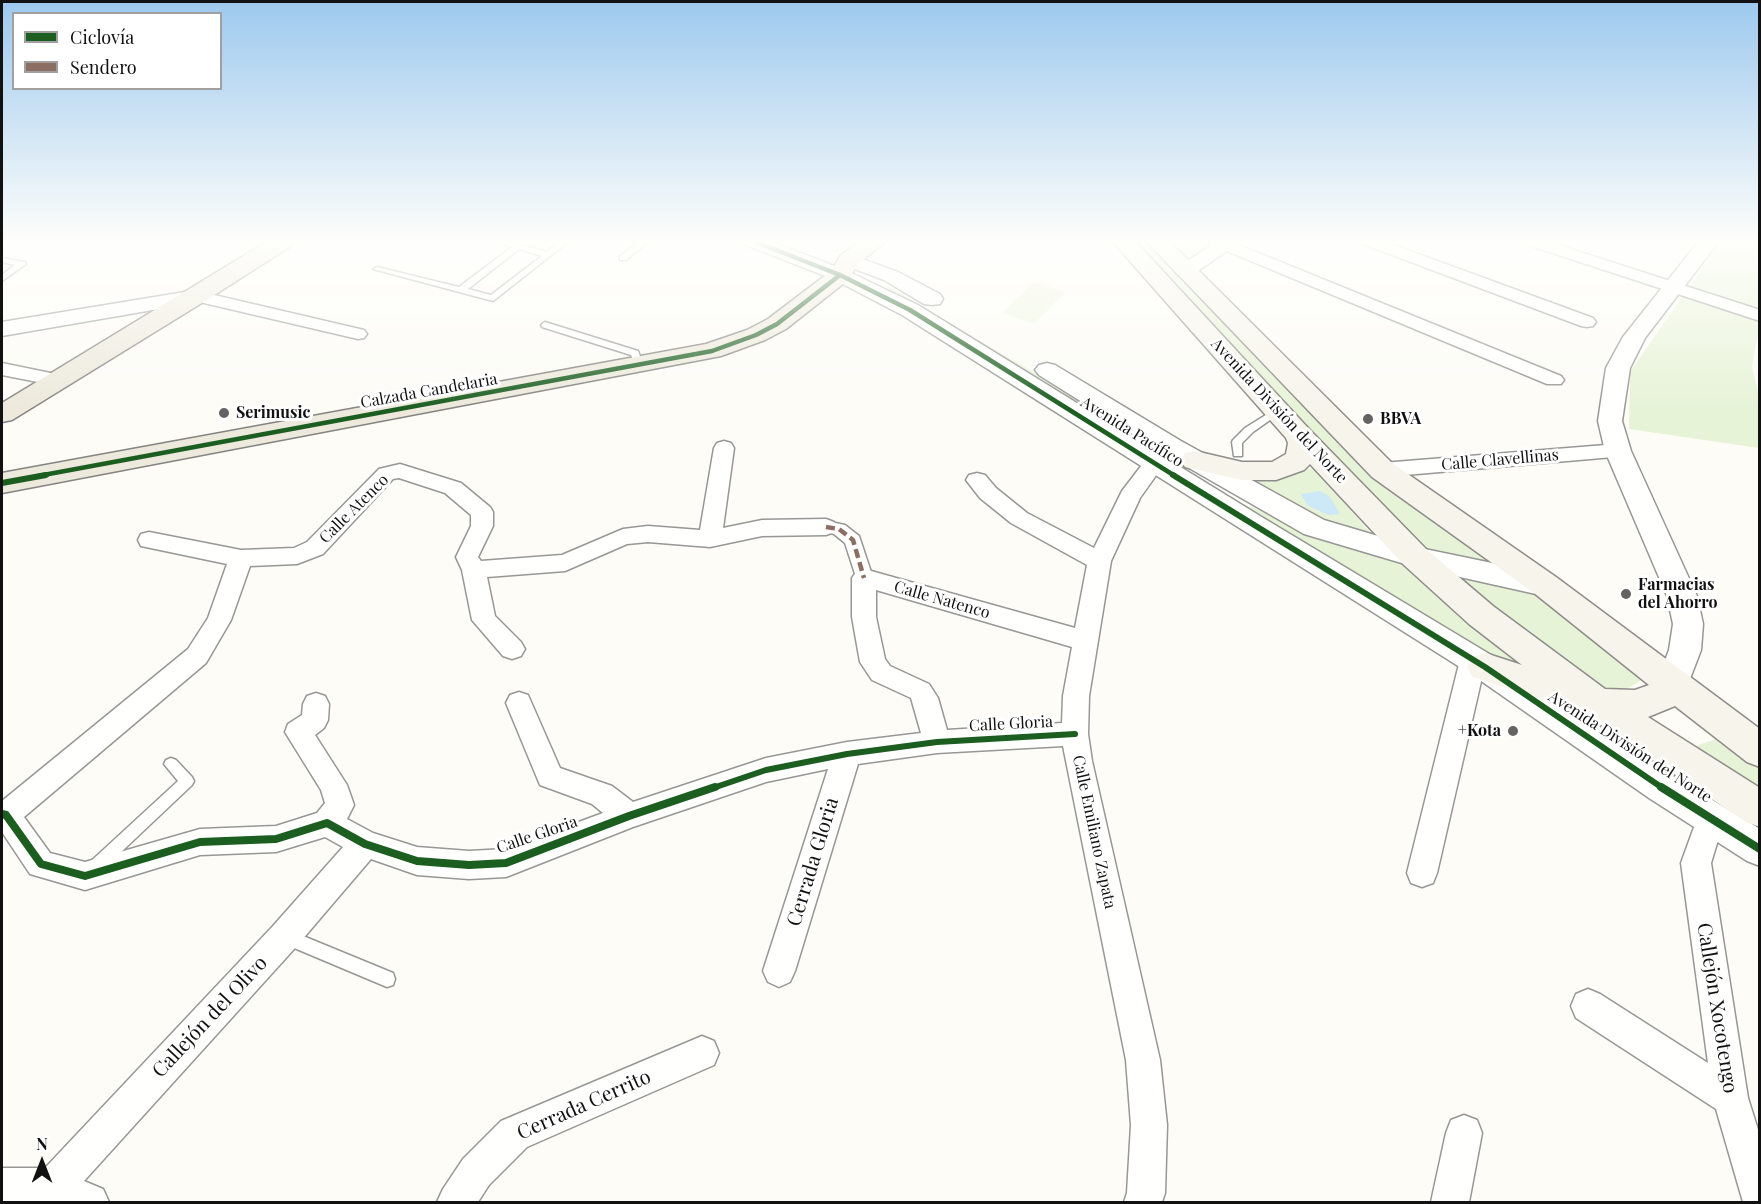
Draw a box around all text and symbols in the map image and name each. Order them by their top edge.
legend [12,12,222,90]
text: Ciclovía [70,25,134,49]
text: Sendero [70,55,137,79]
street label: Avenida División del Norte [1207,335,1351,487]
street label: Calzada Candelaria [359,370,499,412]
street label: Avenida Pacífico [1077,393,1187,471]
place label: Serimusic [236,403,310,423]
marker: Serimusic [217,406,231,420]
place label: BBVA [1380,409,1421,429]
marker: BBVA [1361,412,1375,426]
street label: Calle Clavellinas [1440,445,1560,475]
street label: Calle Atenco [315,470,393,548]
place label: Farmacias del Ahorro [1638,575,1718,613]
street label: Calle Natenco [892,577,992,623]
marker: Farmacias del Ahorro [1619,587,1633,601]
street label: Avenida División del Norte [1545,687,1715,807]
street label: Calle Gloria [968,712,1054,736]
place label: +Kota [1458,721,1501,741]
marker: +Kota [1506,724,1520,738]
street label: Calle Emiliano Zapata [1068,753,1120,911]
street label: Cerrada Gloria [782,795,844,929]
street label: Calle Gloria [494,812,580,858]
street label: Callejón Xocotengo [1692,921,1742,1095]
street label: Callejón del Olivo [148,951,272,1083]
street label: Cerrada Cerrito [513,1065,655,1145]
north arrow [12,1132,72,1192]
text: N [36,1133,48,1154]

